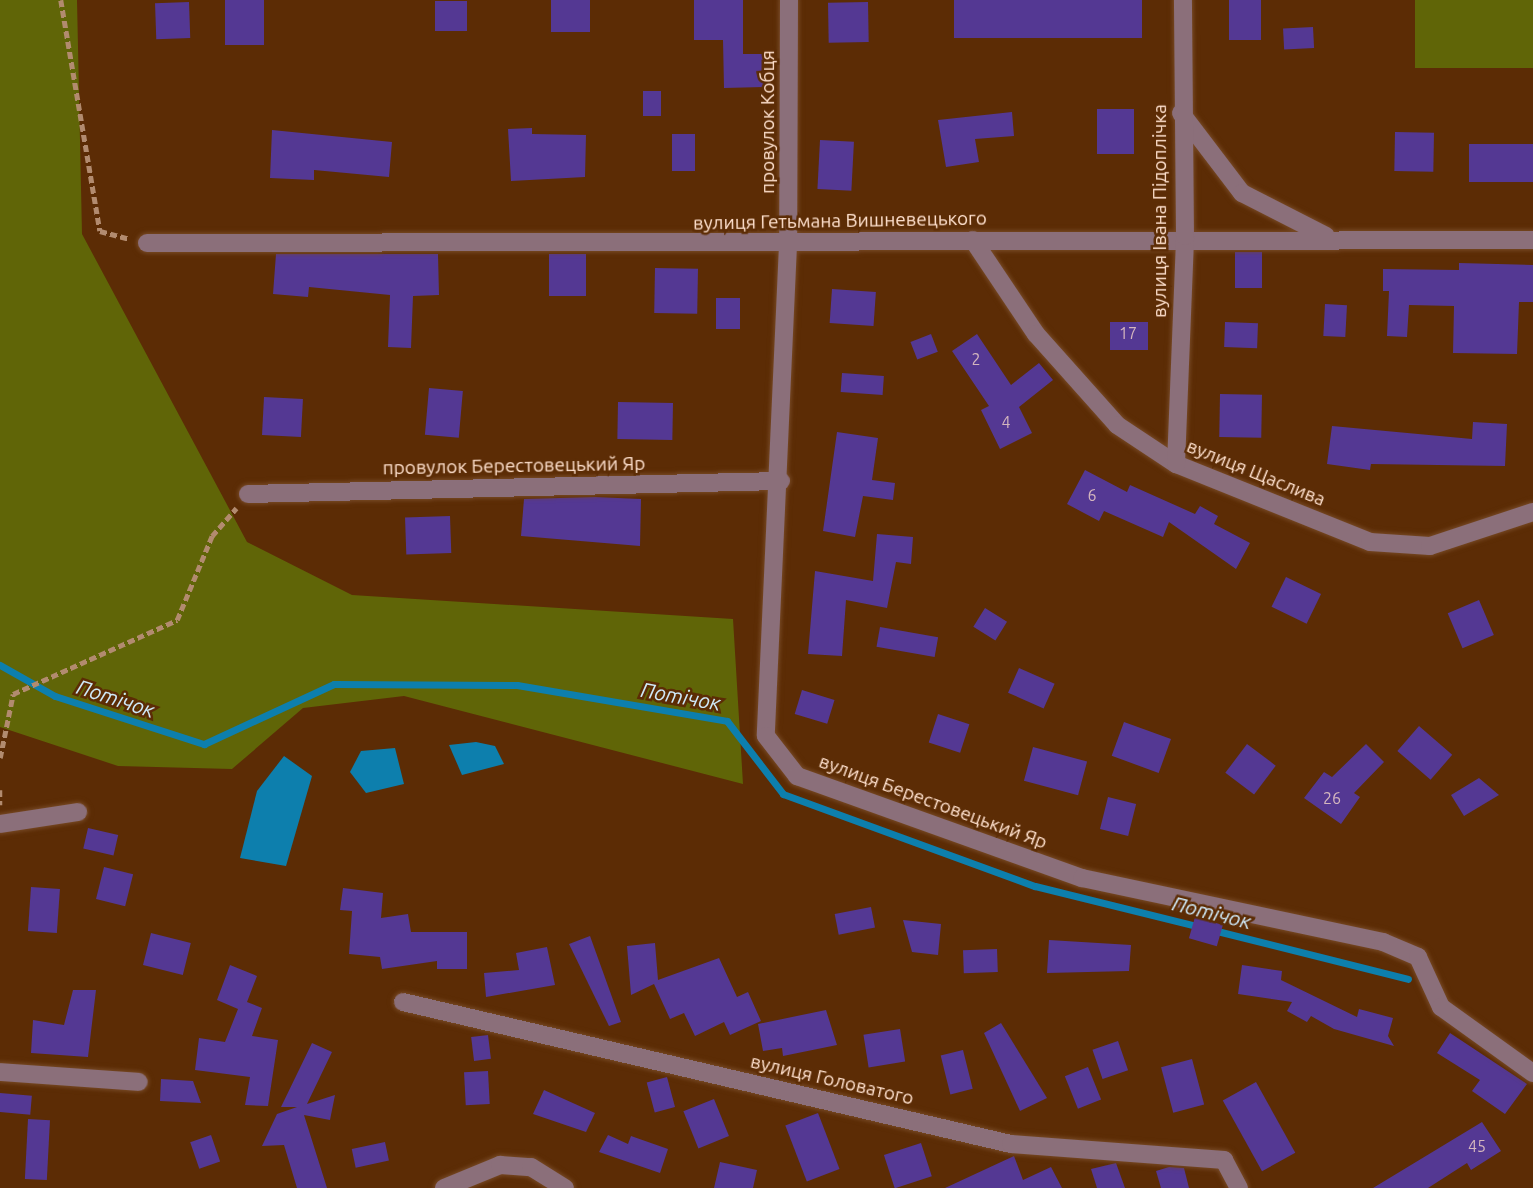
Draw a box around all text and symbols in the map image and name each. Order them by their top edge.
street label: провулок Кобця [757,50,779,194]
street label: вулиця Івана Підоплічка [1149,104,1171,318]
street label: вулиця Гетьмана Вишневецького [693,207,987,235]
house number: 17 [1119,323,1137,343]
house number: 2 [971,349,981,369]
house number: 4 [1001,412,1011,432]
street label: вулиця Щаслива [1183,435,1329,511]
street label: провулок Берестовецький Яр [382,452,646,480]
house number: 6 [1087,485,1097,505]
water label: Потічок [74,674,158,722]
water label: Потічок [639,677,723,715]
street label: вулиця Берестовецький Яр [816,750,1050,854]
house number: 26 [1323,788,1341,808]
water label: Потічок [1170,890,1254,934]
street label: вулиця Головатого [748,1050,916,1110]
house number: 45 [1468,1136,1486,1156]

